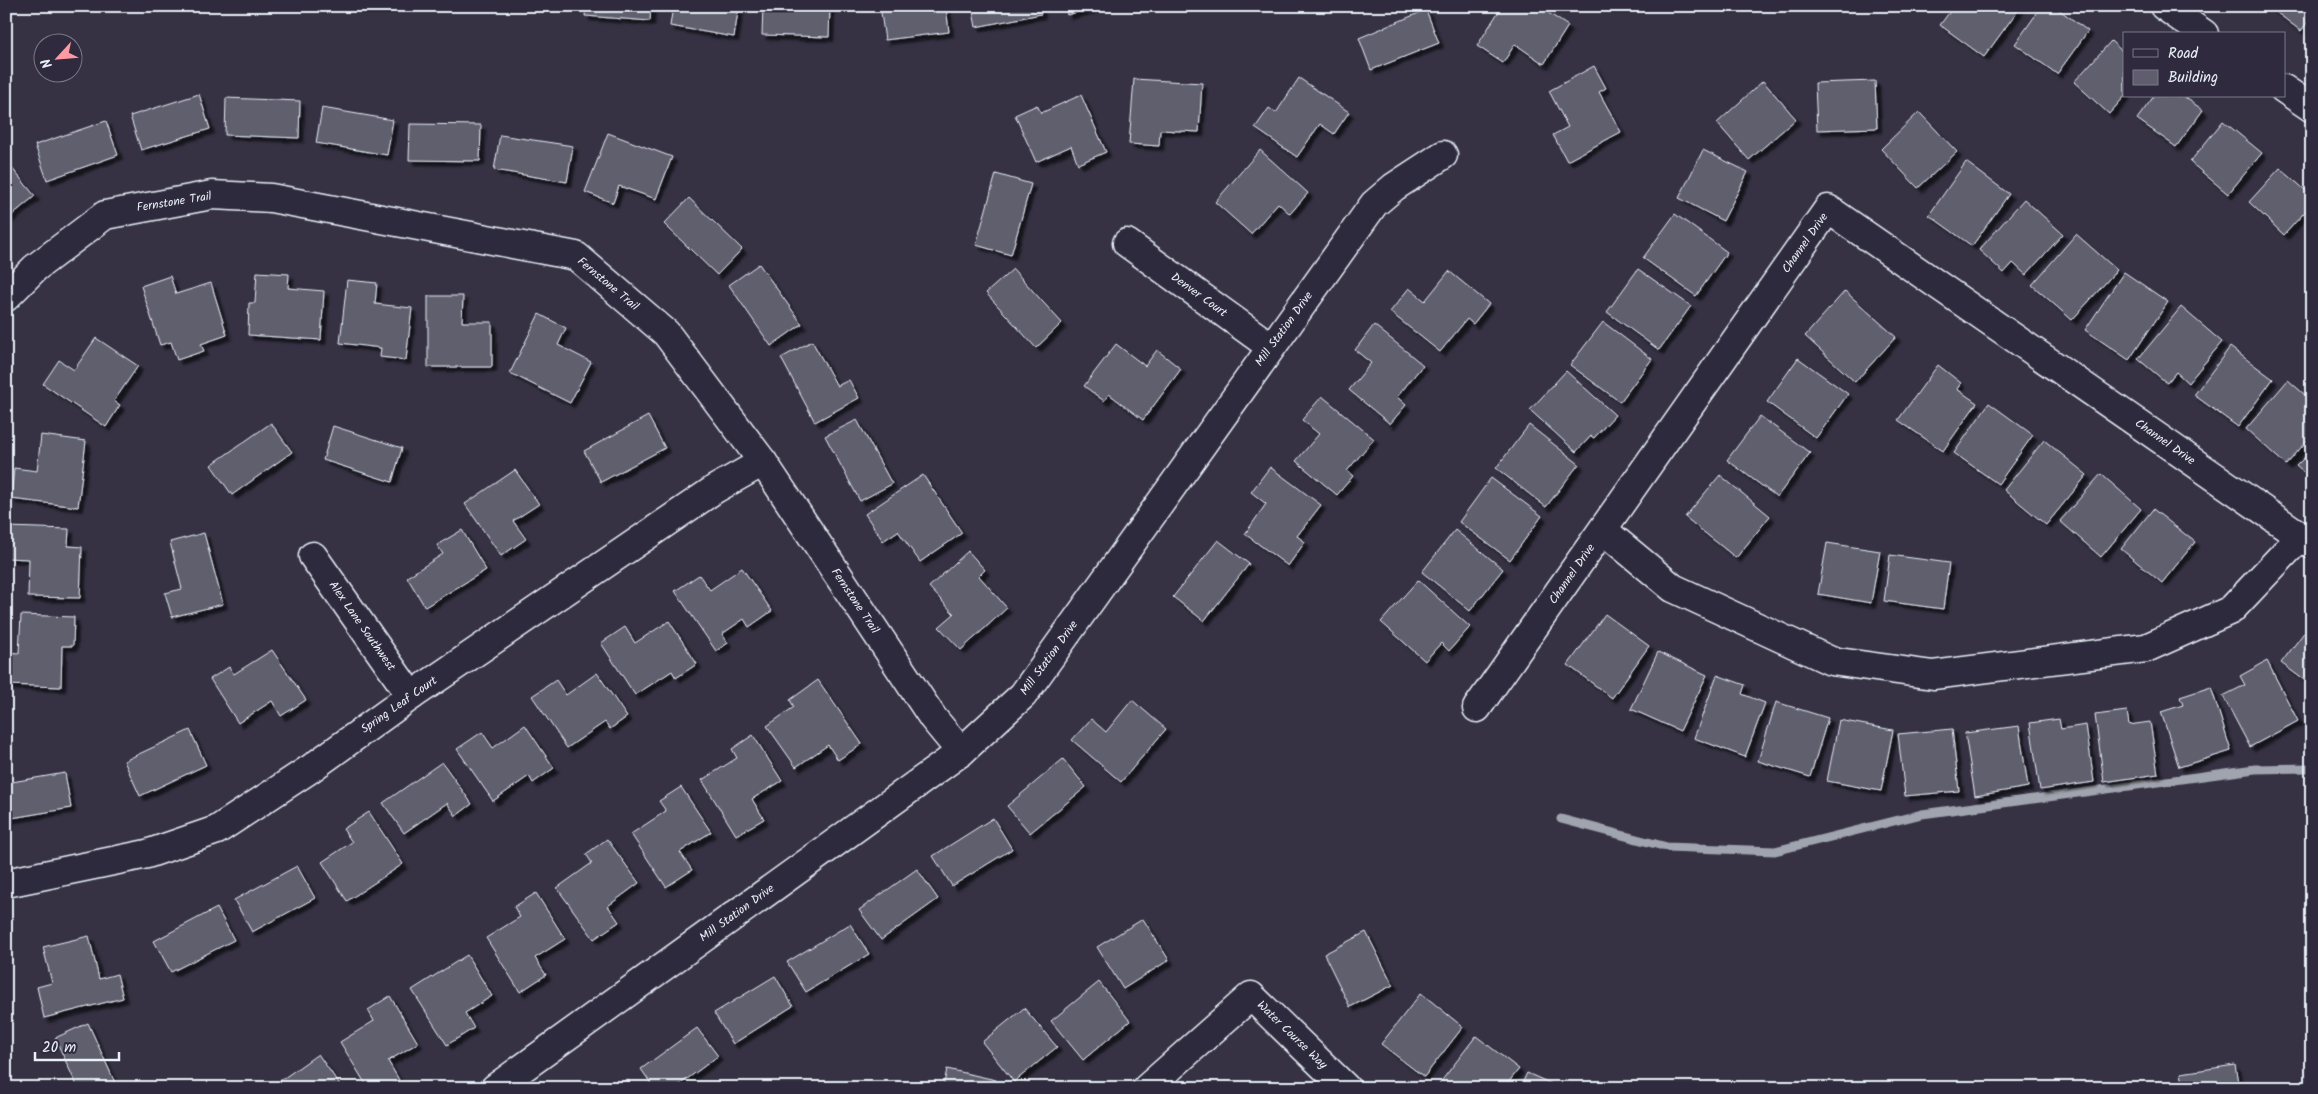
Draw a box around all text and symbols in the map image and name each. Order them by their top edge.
north arrow [32,32,82,82]
legend [2123,32,2286,98]
text: Road [2168,42,2199,66]
text: N [35,54,59,72]
text: Building [2168,66,2218,90]
street label: Fernstone Trail [135,187,213,217]
street label: Channel Drive [1777,208,1833,277]
street label: Fernstone Trail [573,252,643,316]
street label: Denver Court [1167,268,1231,322]
street label: Mill Station Drive [1250,287,1318,371]
street label: Channel Drive [2131,414,2200,470]
street label: Channel Drive [1544,539,1600,608]
street label: Fernstone Trail [826,564,884,638]
street label: Alex Lane Southwest [324,577,400,675]
street label: Mill Station Drive [1015,616,1083,700]
street label: Spring Leaf Court [357,671,442,739]
street label: Mill Station Drive [695,879,779,947]
street label: Water Course Way [1252,996,1332,1074]
scale bar [35,1029,119,1061]
text: 20 m [42,1036,76,1060]

